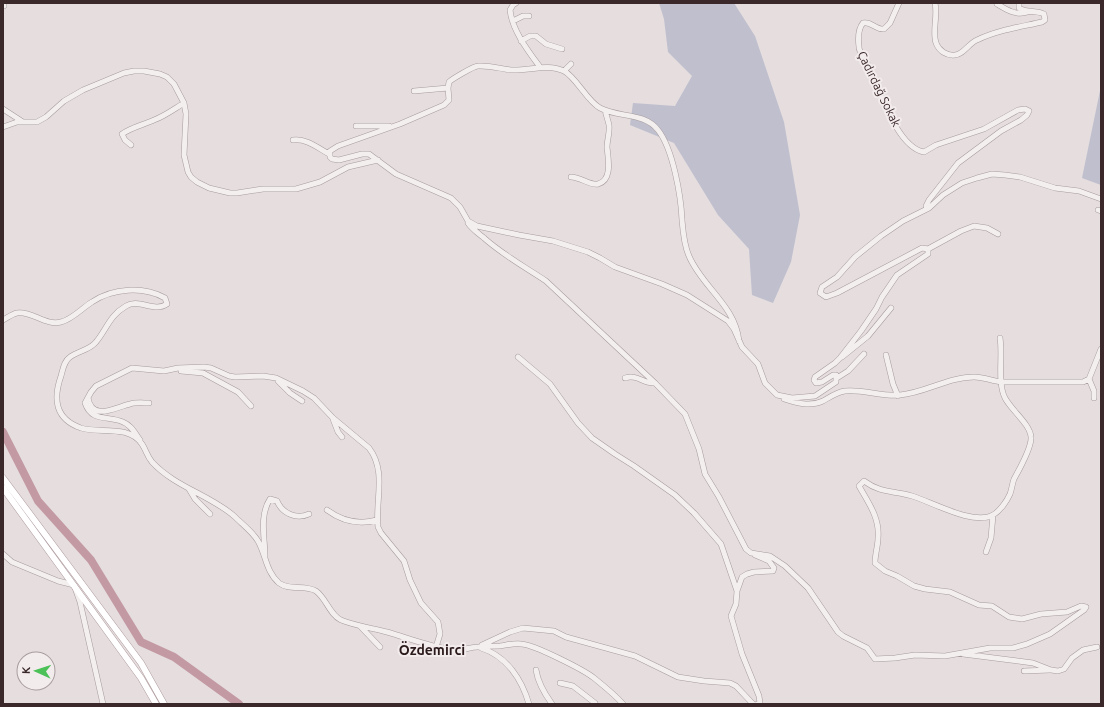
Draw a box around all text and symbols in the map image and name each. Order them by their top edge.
street label: Çadırdağ Sokak [856,49,903,129]
district label: Özdemirci [399,641,465,658]
north arrow [16,651,56,691]
text: K [20,666,32,674]

